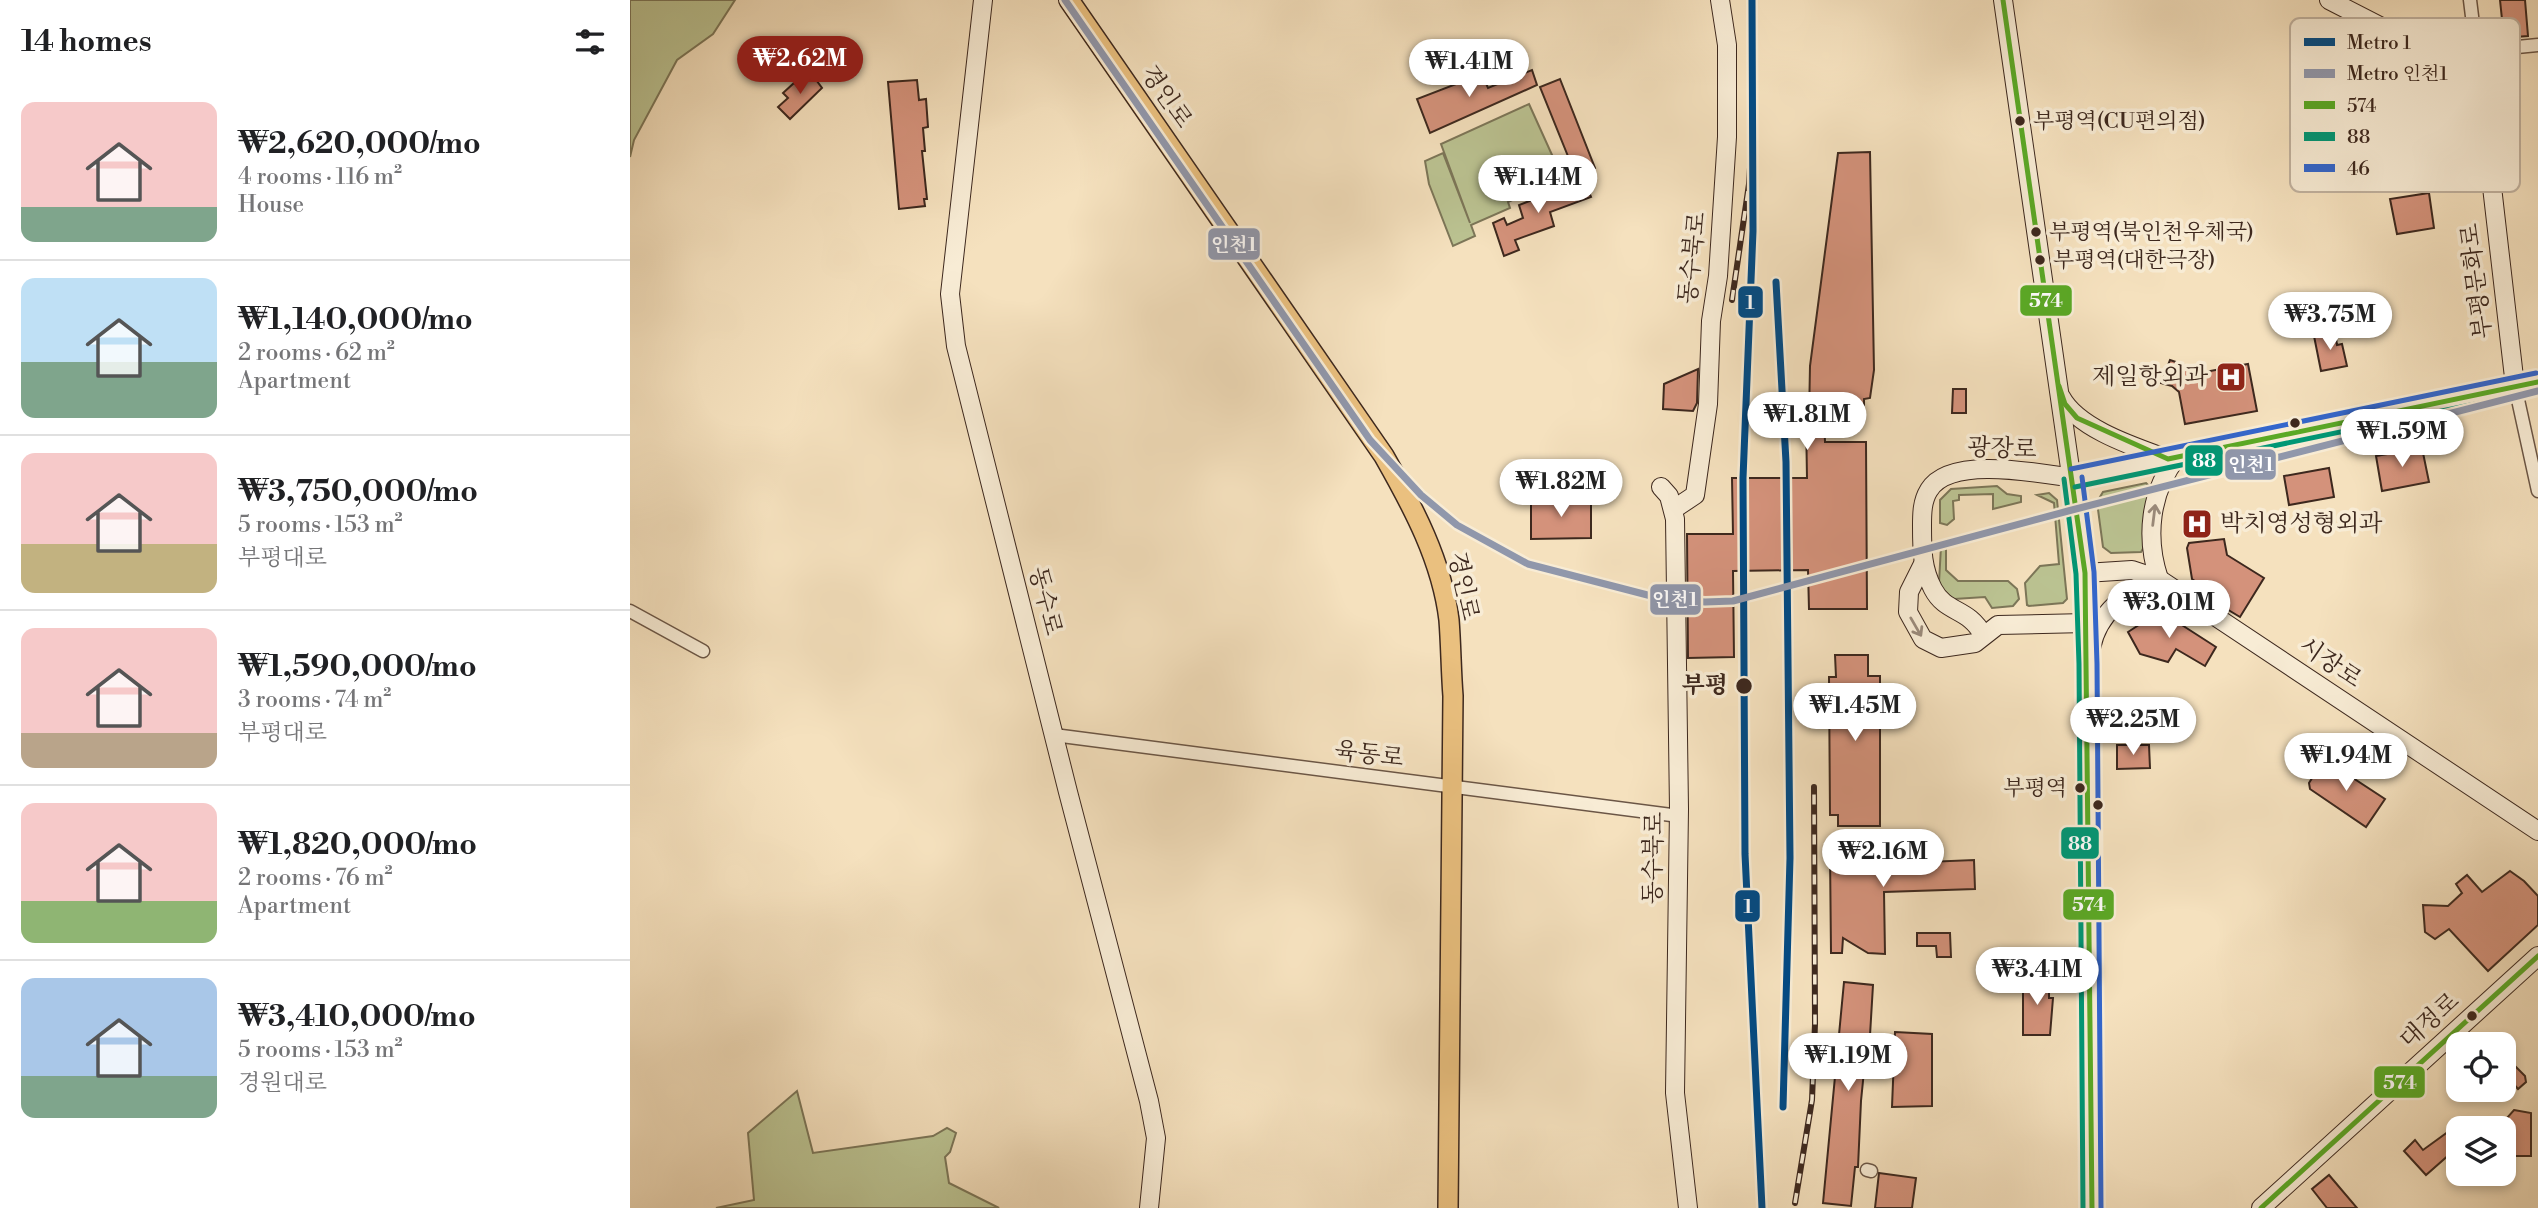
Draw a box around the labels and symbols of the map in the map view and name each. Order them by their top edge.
legend [2290,18,2520,192]
text: Metro 1 [2347,31,2411,55]
pin: ₩2.62M [743,36,857,96]
pin: ₩1.41M [1412,40,1526,99]
street label: 경인로 [1134,60,1198,134]
text: Metro 인천1 [2347,62,2448,86]
text: 574 [2347,94,2377,118]
place label: 부평역(CU편의점) [2033,108,2205,135]
marker: 부평역(CU편의점) [2013,114,2027,128]
text: 88 [2347,125,2370,149]
pin: ₩1.14M [1481,156,1595,215]
text: 46 [2347,157,2370,181]
street label: 동수북로 [1673,210,1713,306]
place label: 부평역(북인천우체국) [2049,219,2254,246]
street label: 부평문화로 [2455,222,2499,340]
marker: 부평역(북인천우체국) [2029,225,2043,239]
line badge: 인천1 [1207,227,1261,261]
text: 인천1 [1211,233,1257,257]
place label: 부평역(대한극장) [2053,247,2215,274]
marker: 부평역(대한극장) [2033,253,2047,267]
line badge: 574 [2019,284,2073,317]
line badge: 1 [1737,285,1764,319]
text: 574 [2029,289,2063,313]
text: 1 [1745,291,1755,315]
pin: ₩3.75M [2273,292,2387,352]
hospital icon: 제일항외과 [2214,360,2248,394]
place label: 제일항외과 [2092,362,2209,392]
pin: ₩1.81M [1750,392,1864,452]
pin: ₩1.59M [2345,410,2459,469]
unlabelled marker [2288,416,2302,430]
street label: 광장로 [1967,433,2037,465]
line badge: 88 [2184,444,2224,477]
line badge: 인천1 [2224,448,2277,481]
text: 88 [2192,449,2216,473]
text: 인천1 [2228,453,2274,477]
pin: ₩1.82M [1504,460,1618,519]
one-way arrow [2148,505,2161,527]
hospital icon: 박치영성형외과 [2180,507,2214,541]
place label: 박치영성형외과 [2220,509,2383,539]
street label: 경인로 [1441,549,1485,623]
street label: 동수로 [1022,564,1068,638]
pin: ₩3.01M [2112,580,2226,640]
line badge: 인천1 [1649,583,1702,616]
text: 인천1 [1652,588,1698,612]
one-way arrow [1909,617,1923,637]
street label: 시장로 [2293,631,2367,695]
place label: 부평 [1682,671,1728,701]
marker: 부평 [1734,676,1754,696]
pin: ₩1.45M [1798,684,1912,743]
pin: ₩2.25M [2076,698,2190,757]
pin: ₩1.94M [2289,734,2403,793]
street label: 육동로 [1333,736,1405,774]
place label: 부평역 [2003,775,2067,802]
marker: 부평역 [2073,781,2087,795]
unlabelled marker [2091,798,2105,812]
street label: 동수북로 [1638,811,1670,905]
line badge: 88 [2060,826,2100,860]
pin: ₩2.16M [1826,830,1940,889]
text: 88 [2068,832,2092,856]
line badge: 574 [2062,888,2115,921]
line badge: 1 [1734,889,1761,923]
text: 574 [2072,893,2106,917]
text: 1 [1743,895,1753,919]
pin: ₩3.41M [1980,948,2094,1007]
street label: 대정로 [2394,987,2466,1055]
unlabelled marker [2465,1009,2479,1023]
pin: ₩1.19M [1791,1034,1905,1093]
line badge: 574 [2373,1065,2426,1099]
text: 574 [2383,1071,2417,1095]

